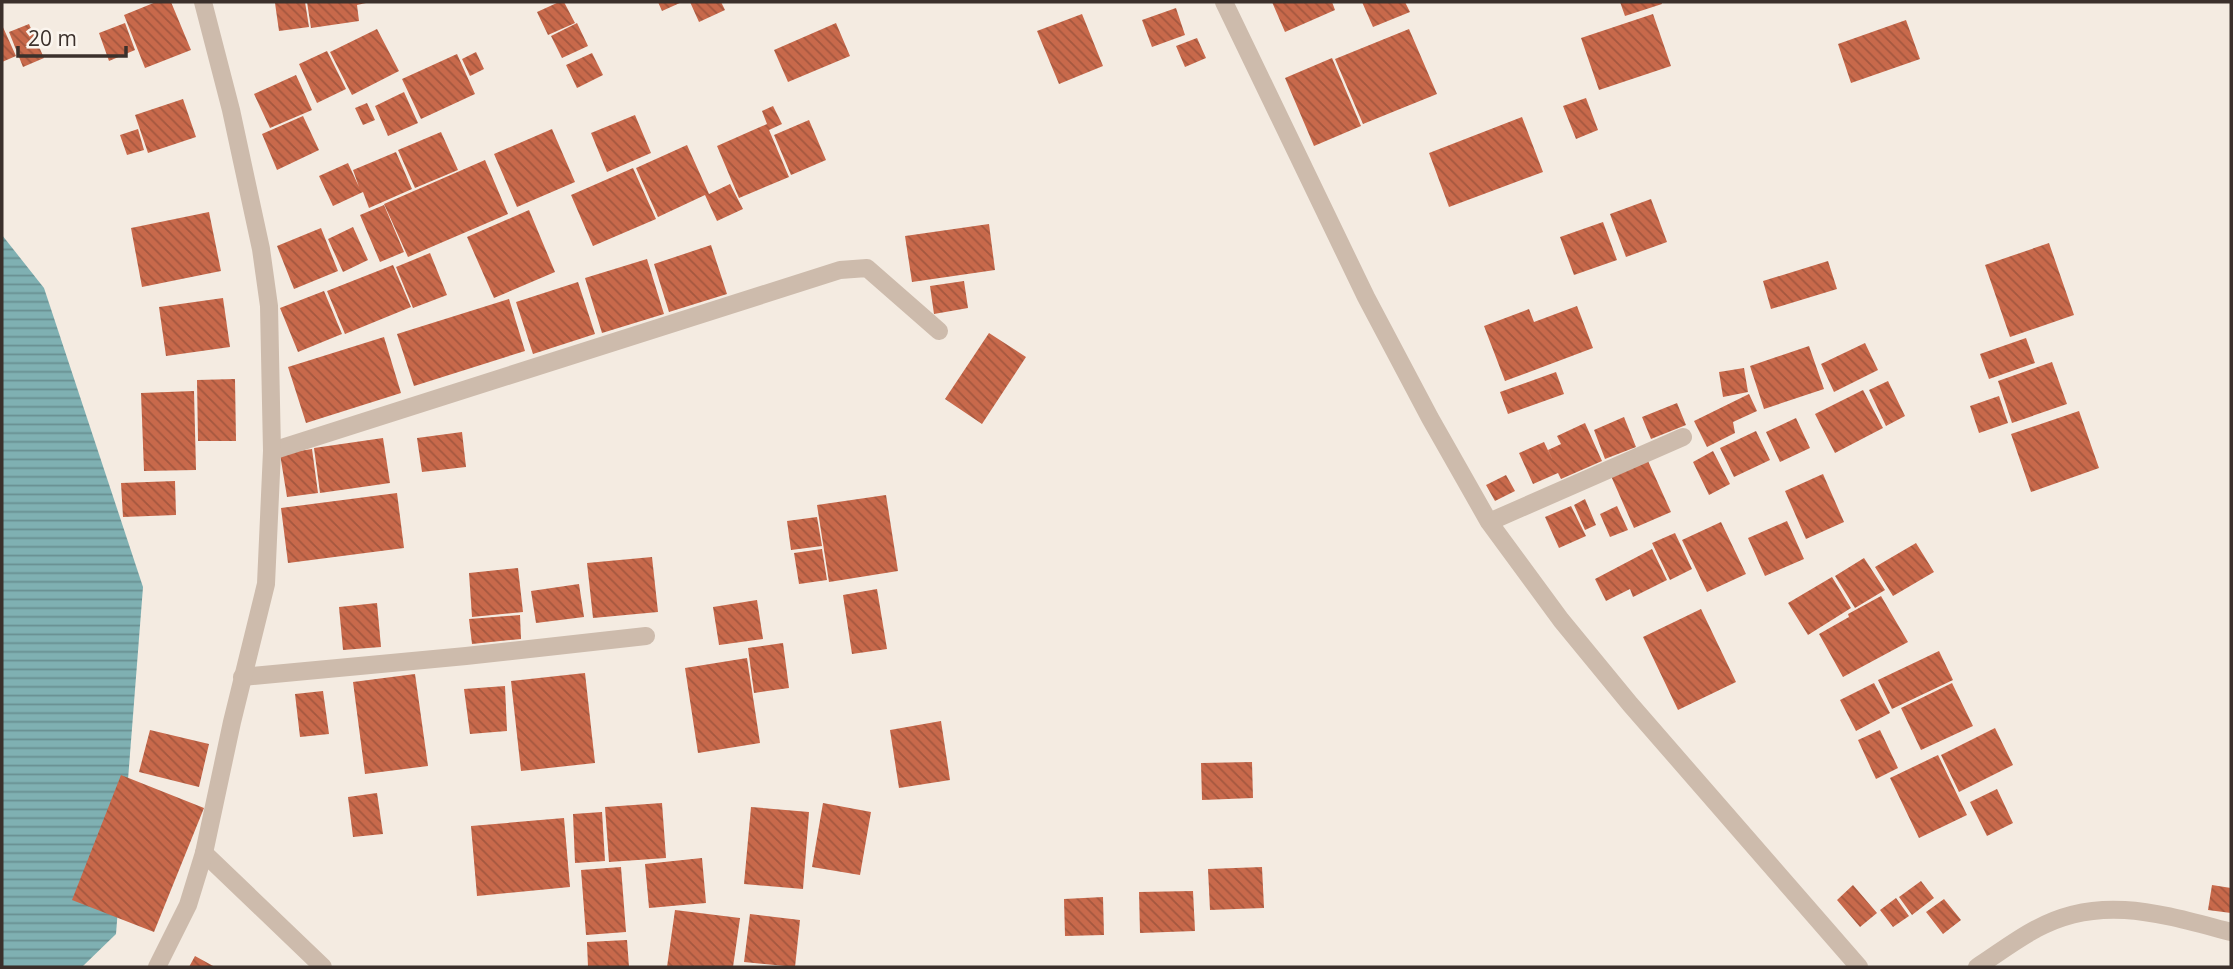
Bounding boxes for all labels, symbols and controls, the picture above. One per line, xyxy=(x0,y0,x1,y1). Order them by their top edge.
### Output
scale bar xyxy=(18,14,126,58)
text: 20 m xyxy=(28,24,77,52)

